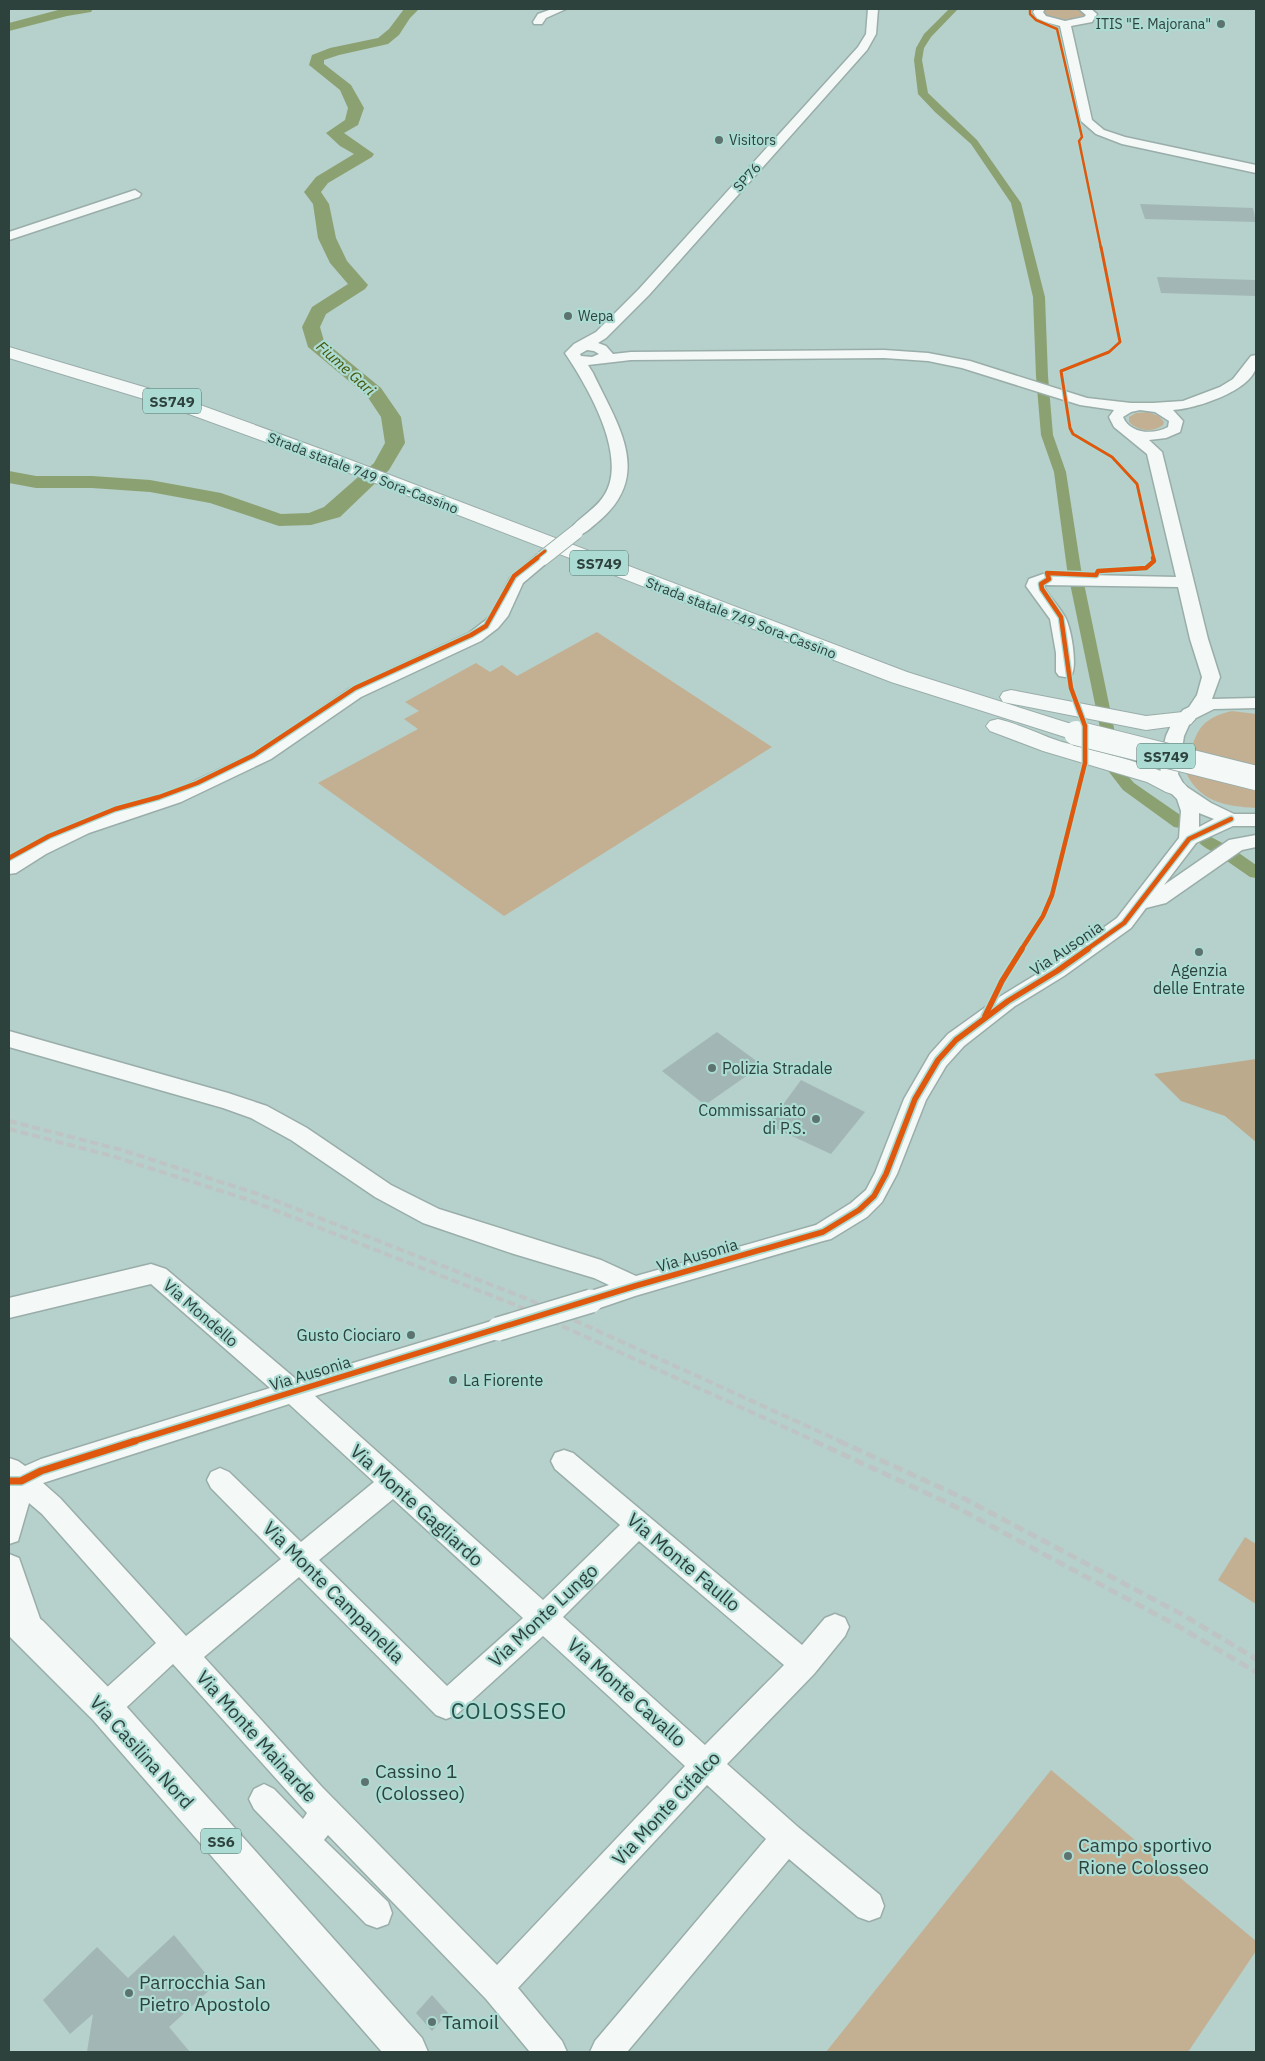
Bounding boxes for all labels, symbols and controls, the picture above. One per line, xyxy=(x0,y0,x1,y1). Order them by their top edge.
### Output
place label: ITIS "E. Majorana" xyxy=(1096,15,1211,33)
marker: ITIS "E. Majorana" xyxy=(1215,18,1227,30)
place label: Visitors xyxy=(729,131,776,149)
marker: Visitors xyxy=(713,134,725,146)
street label: SP76 xyxy=(729,159,765,195)
place label: Wepa xyxy=(578,307,614,325)
marker: Wepa xyxy=(562,310,574,322)
water label: Fiume Gari xyxy=(313,337,379,399)
road number: SS749 xyxy=(143,388,201,414)
street label: Strada statale 749 Sora-Cassino xyxy=(265,428,461,518)
road number: SS749 xyxy=(570,550,628,576)
street label: Strada statale 749 Sora-Cassino xyxy=(643,573,839,663)
road number: SS749 xyxy=(1137,744,1195,768)
street label: Via Ausonia xyxy=(1026,916,1107,980)
marker: Agenzia delle Entrate xyxy=(1193,946,1205,958)
place label: Agenzia delle Entrate xyxy=(1153,960,1245,998)
place label: Polizia Stradale xyxy=(722,1058,833,1078)
marker: Polizia Stradale xyxy=(706,1062,718,1074)
place label: Commissariato di P.S. xyxy=(698,1100,806,1138)
marker: Commissariato di P.S. xyxy=(810,1113,822,1125)
street label: Via Ausonia xyxy=(654,1234,740,1276)
street label: Via Mondello xyxy=(159,1275,243,1351)
place label: Gusto Ciociaro xyxy=(297,1325,401,1345)
marker: Gusto Ciociaro xyxy=(405,1329,417,1341)
street label: Via Ausonia xyxy=(267,1351,353,1395)
place label: La Fiorente xyxy=(463,1370,543,1390)
marker: La Fiorente xyxy=(447,1374,459,1386)
street label: Via Monte Gagliardo xyxy=(345,1439,489,1571)
street label: Via Monte Faullo xyxy=(622,1507,746,1617)
street label: Via Monte Campanella xyxy=(258,1516,410,1668)
street label: Via Monte Lungo xyxy=(483,1558,603,1672)
street label: Via Monte Cavallo xyxy=(563,1632,691,1752)
street label: Via Monte Mainarde xyxy=(192,1665,322,1807)
street label: Via Casilina Nord xyxy=(85,1690,199,1814)
district label: COLOSSEO xyxy=(451,1696,567,1725)
street label: Via Monte Cifalco xyxy=(607,1746,725,1870)
place label: Cassino 1 (Colosseo) xyxy=(375,1759,465,1805)
marker: Cassino 1 (Colosseo) xyxy=(359,1776,371,1788)
road number: SS6 xyxy=(201,1828,241,1854)
place label: Campo sportivo Rione Colosseo xyxy=(1078,1833,1212,1879)
marker: Campo sportivo Rione Colosseo xyxy=(1062,1850,1074,1862)
place label: Parrocchia San Pietro Apostolo xyxy=(139,1970,270,2016)
marker: Parrocchia San Pietro Apostolo xyxy=(123,1987,135,1999)
place label: Tamoil xyxy=(442,2010,499,2034)
marker: Tamoil xyxy=(426,2016,438,2028)

